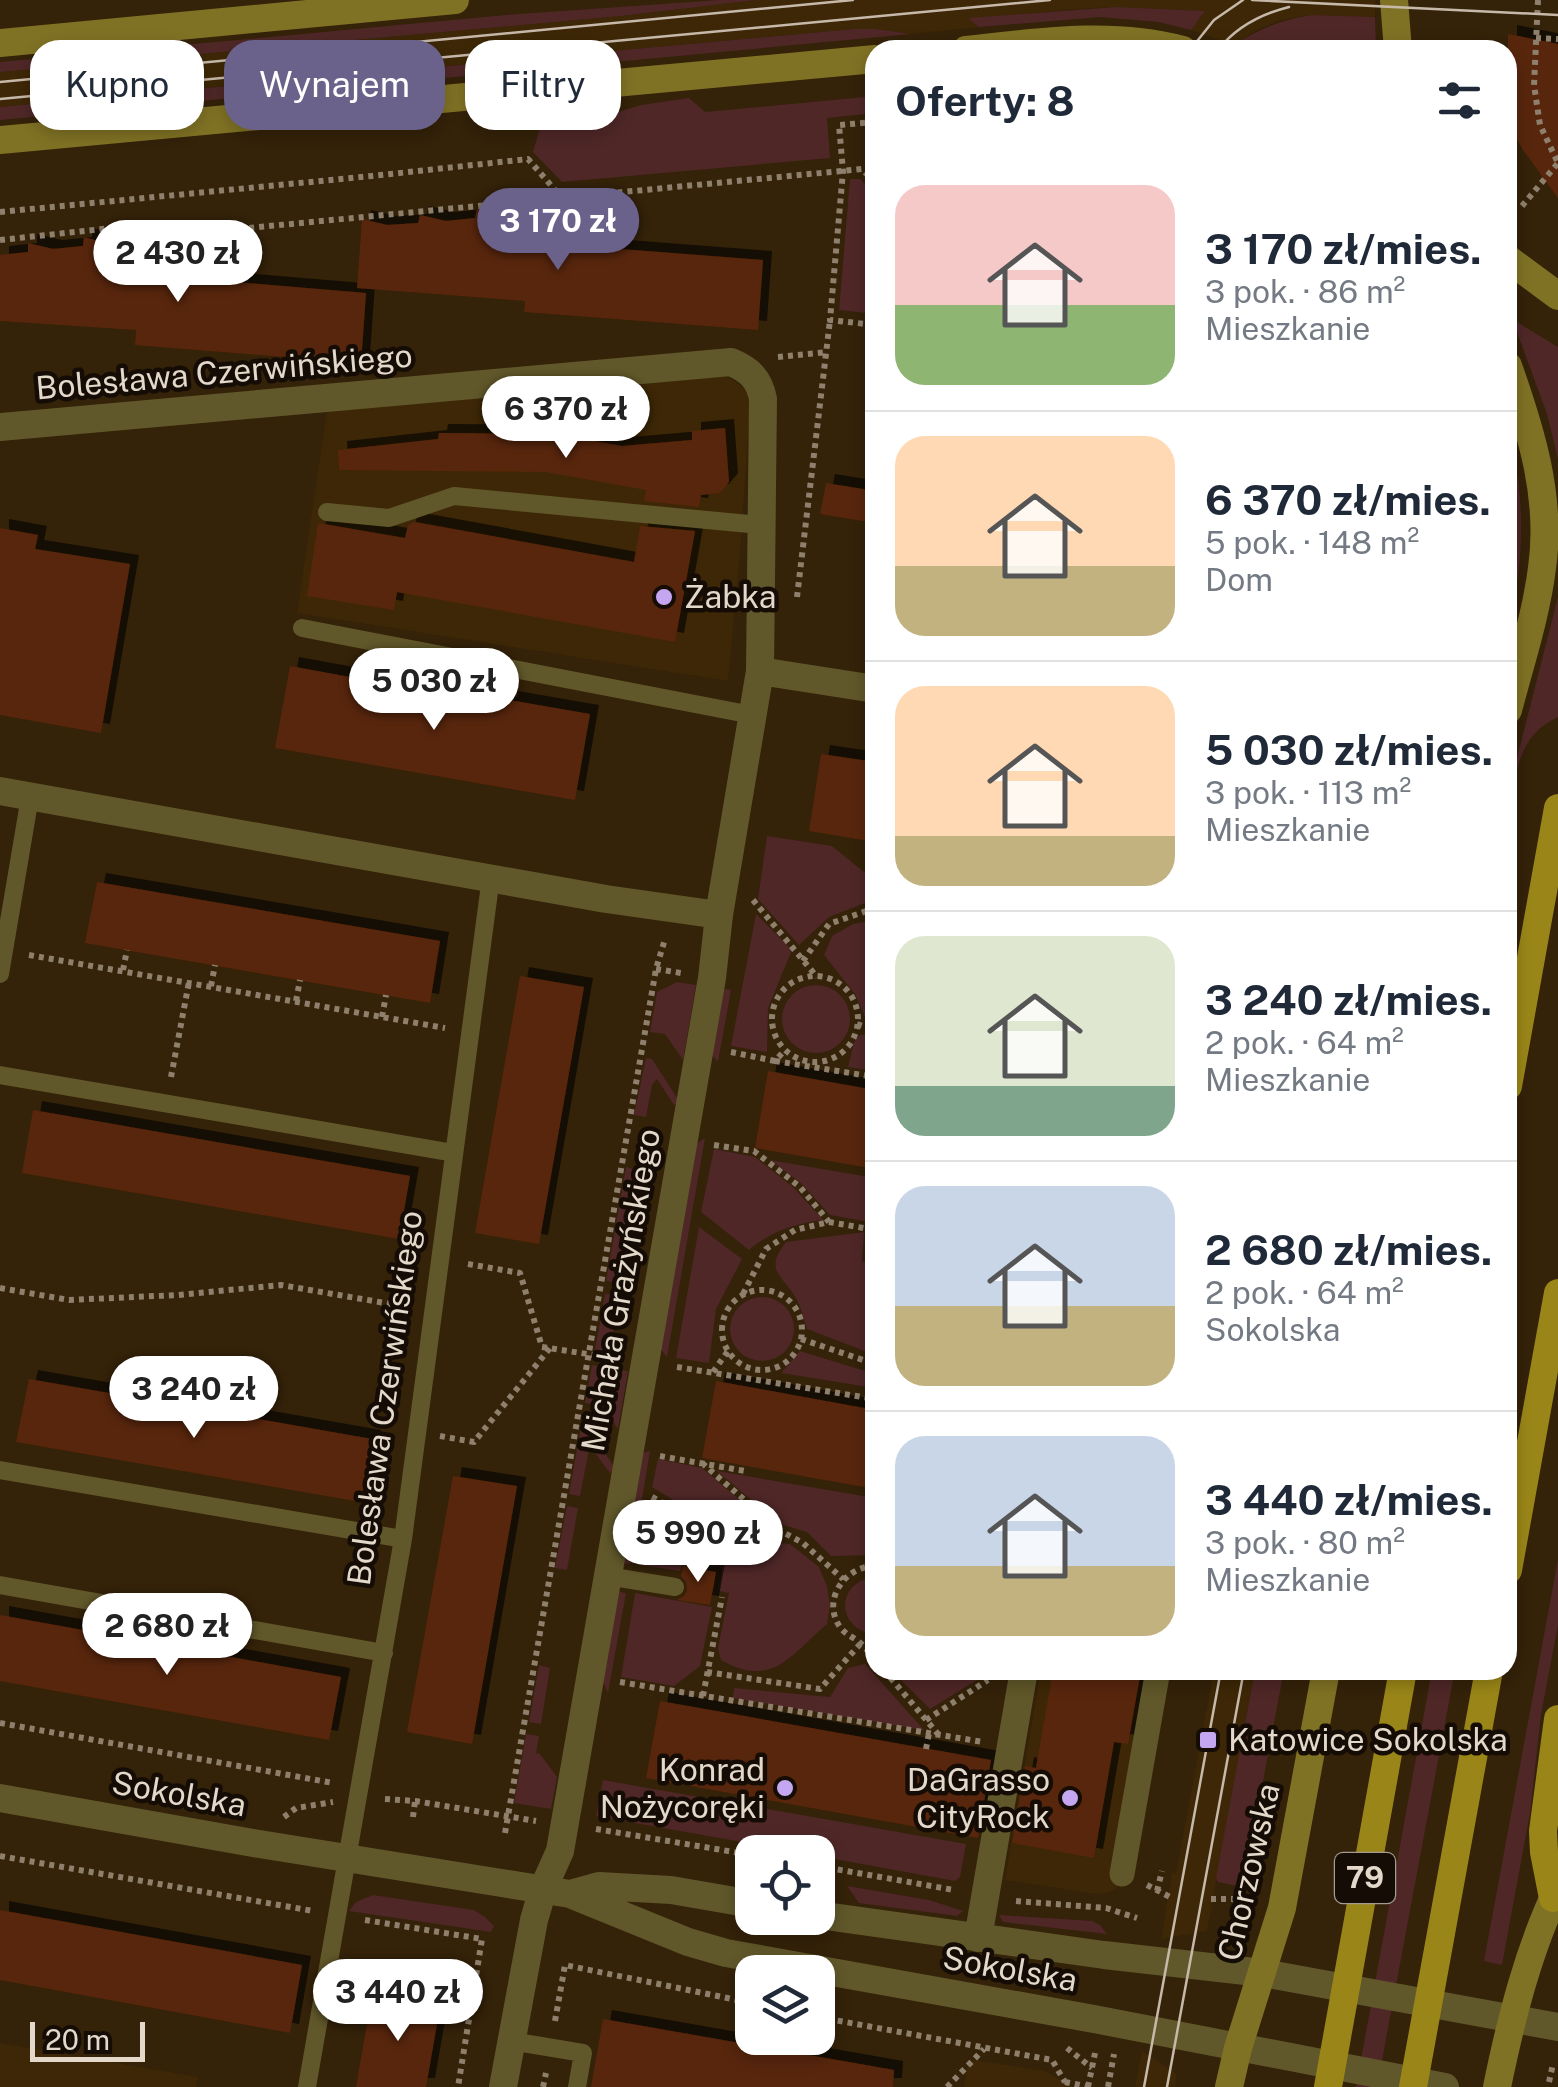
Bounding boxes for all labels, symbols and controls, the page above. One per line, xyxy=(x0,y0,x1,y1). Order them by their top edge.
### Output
chip: Kupno xyxy=(30,40,204,130)
chip: Wynajem xyxy=(224,40,445,130)
chip: Filtry xyxy=(465,40,621,130)
icon: filters xyxy=(1432,73,1487,128)
text: Oferty: 8 xyxy=(895,76,1075,125)
pin: 3 170 zł xyxy=(455,188,661,273)
text: 3 170 zł xyxy=(499,202,617,239)
pin: 2 430 zł xyxy=(75,220,281,305)
text: 3 170 zł/mies. xyxy=(1205,224,1482,273)
icon: home xyxy=(975,225,1095,345)
text: 2 430 zł xyxy=(115,234,241,271)
text: 3 pok. · 86 m² xyxy=(1205,273,1405,310)
text: Mieszkanie xyxy=(1205,310,1370,347)
street label: Bolesława Czerwińskiego xyxy=(34,337,414,406)
pin: 6 370 zł xyxy=(463,376,669,461)
text: 6 370 zł xyxy=(504,390,628,427)
text: 6 370 zł/mies. xyxy=(1205,475,1491,524)
icon: home xyxy=(975,476,1095,596)
text: 5 pok. · 148 m² xyxy=(1205,524,1419,561)
text: Dom xyxy=(1205,561,1273,598)
place label: Żabka xyxy=(684,578,777,615)
marker: Żabka xyxy=(653,586,675,608)
pin: 5 030 zł xyxy=(331,648,537,733)
text: 5 030 zł xyxy=(371,662,497,699)
text: 5 030 zł/mies. xyxy=(1205,725,1493,774)
icon: home xyxy=(975,726,1095,846)
text: 3 pok. · 113 m² xyxy=(1205,774,1411,811)
text: Mieszkanie xyxy=(1205,811,1370,848)
text: 3 240 zł/mies. xyxy=(1205,975,1492,1024)
icon: home xyxy=(975,976,1095,1096)
text: 2 pok. · 64 m² xyxy=(1205,1024,1404,1061)
text: Mieszkanie xyxy=(1205,1061,1370,1098)
street label: Michała Grażyńskiego xyxy=(574,1126,667,1454)
street label: Bolesława Czerwińskiego xyxy=(340,1208,429,1588)
text: 2 680 zł/mies. xyxy=(1205,1225,1492,1274)
icon: home xyxy=(975,1226,1095,1346)
text: 2 pok. · 64 m² xyxy=(1205,1274,1404,1311)
text: Sokolska xyxy=(1205,1311,1341,1348)
pin: 3 240 zł xyxy=(91,1356,297,1441)
text: 3 240 zł xyxy=(131,1370,257,1407)
text: 3 440 zł/mies. xyxy=(1205,1475,1493,1524)
icon: home xyxy=(975,1476,1095,1596)
pin: 5 990 zł xyxy=(595,1500,801,1585)
text: 5 990 zł xyxy=(635,1514,761,1551)
text: 3 pok. · 80 m² xyxy=(1205,1524,1405,1561)
text: Mieszkanie xyxy=(1205,1561,1370,1598)
pin: 2 680 zł xyxy=(64,1593,270,1678)
text: 2 680 zł xyxy=(104,1607,230,1644)
place label: Katowice Sokolska xyxy=(1228,1721,1508,1758)
marker: Katowice Sokolska xyxy=(1197,1729,1219,1751)
place label: Konrad Nożycoręki xyxy=(600,1751,765,1825)
place label: DaGrasso CityRock xyxy=(907,1761,1050,1835)
street label: Sokolska xyxy=(109,1764,249,1823)
marker: Konrad Nożycoręki xyxy=(774,1777,796,1799)
street label: Chorzowska xyxy=(1210,1780,1287,1964)
marker: DaGrasso CityRock xyxy=(1059,1787,1081,1809)
map controls xyxy=(735,1835,835,2055)
button: locate xyxy=(735,1835,835,1935)
road number: 79 xyxy=(1335,1853,1395,1903)
street label: Sokolska xyxy=(940,1939,1080,1998)
button: layers xyxy=(735,1955,835,2055)
pin: 3 440 zł xyxy=(295,1959,501,2044)
text: 3 440 zł xyxy=(335,1973,461,2010)
scale bar xyxy=(30,2017,145,2062)
text: 20 m xyxy=(45,2023,110,2056)

